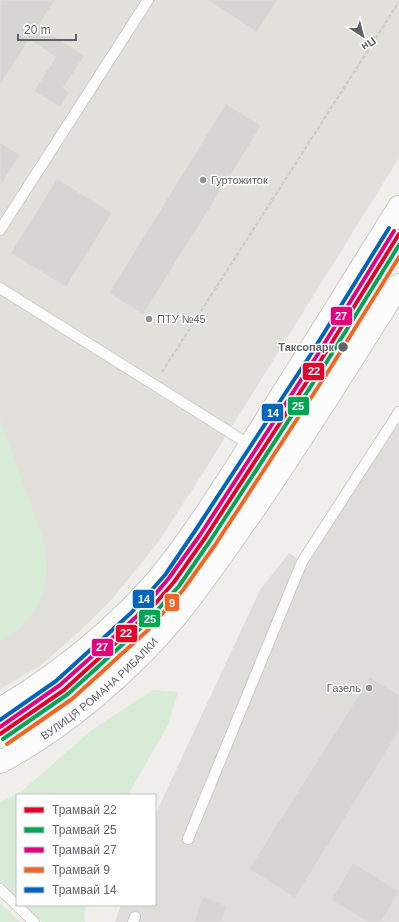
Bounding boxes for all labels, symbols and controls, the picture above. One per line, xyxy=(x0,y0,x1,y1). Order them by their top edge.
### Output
scale bar xyxy=(18,16,76,42)
north arrow xyxy=(343,16,383,56)
text: 20 m xyxy=(24,23,51,37)
text: Пн xyxy=(359,35,378,53)
place label: Гуртожиток xyxy=(211,174,268,186)
marker: Гуртожиток xyxy=(198,175,208,185)
line badge: 27 xyxy=(330,306,353,326)
text: 27 xyxy=(335,310,347,322)
place label: ПТУ №45 xyxy=(157,313,206,325)
marker: ПТУ №45 xyxy=(144,314,154,324)
marker: Таксопарк xyxy=(336,340,350,354)
place label: Таксопарк xyxy=(278,341,334,353)
line badge: 22 xyxy=(302,362,325,381)
text: 22 xyxy=(308,365,320,377)
line badge: 25 xyxy=(287,396,310,416)
text: 25 xyxy=(292,400,304,412)
line badge: 14 xyxy=(261,403,284,422)
text: 14 xyxy=(267,407,280,419)
line badge: 14 xyxy=(132,589,155,609)
text: 14 xyxy=(138,593,151,605)
line badge: 9 xyxy=(164,593,180,612)
text: 9 xyxy=(169,597,175,609)
line badge: 25 xyxy=(138,609,161,628)
text: 25 xyxy=(144,613,156,625)
line badge: 22 xyxy=(115,624,138,643)
text: 22 xyxy=(120,627,132,639)
street label: ВУЛИЦЯ РОМАНА РИБАЛКИ xyxy=(39,635,160,742)
line badge: 27 xyxy=(91,638,114,657)
text: 27 xyxy=(96,641,108,653)
place label: Газель xyxy=(327,682,361,694)
marker: Газель xyxy=(364,683,374,693)
legend xyxy=(16,794,156,906)
text: Трамвай 22 xyxy=(52,803,117,817)
text: Трамвай 25 xyxy=(52,823,117,837)
text: Трамвай 27 xyxy=(52,843,117,857)
text: Трамвай 9 xyxy=(52,863,110,877)
text: Трамвай 14 xyxy=(52,883,117,897)

